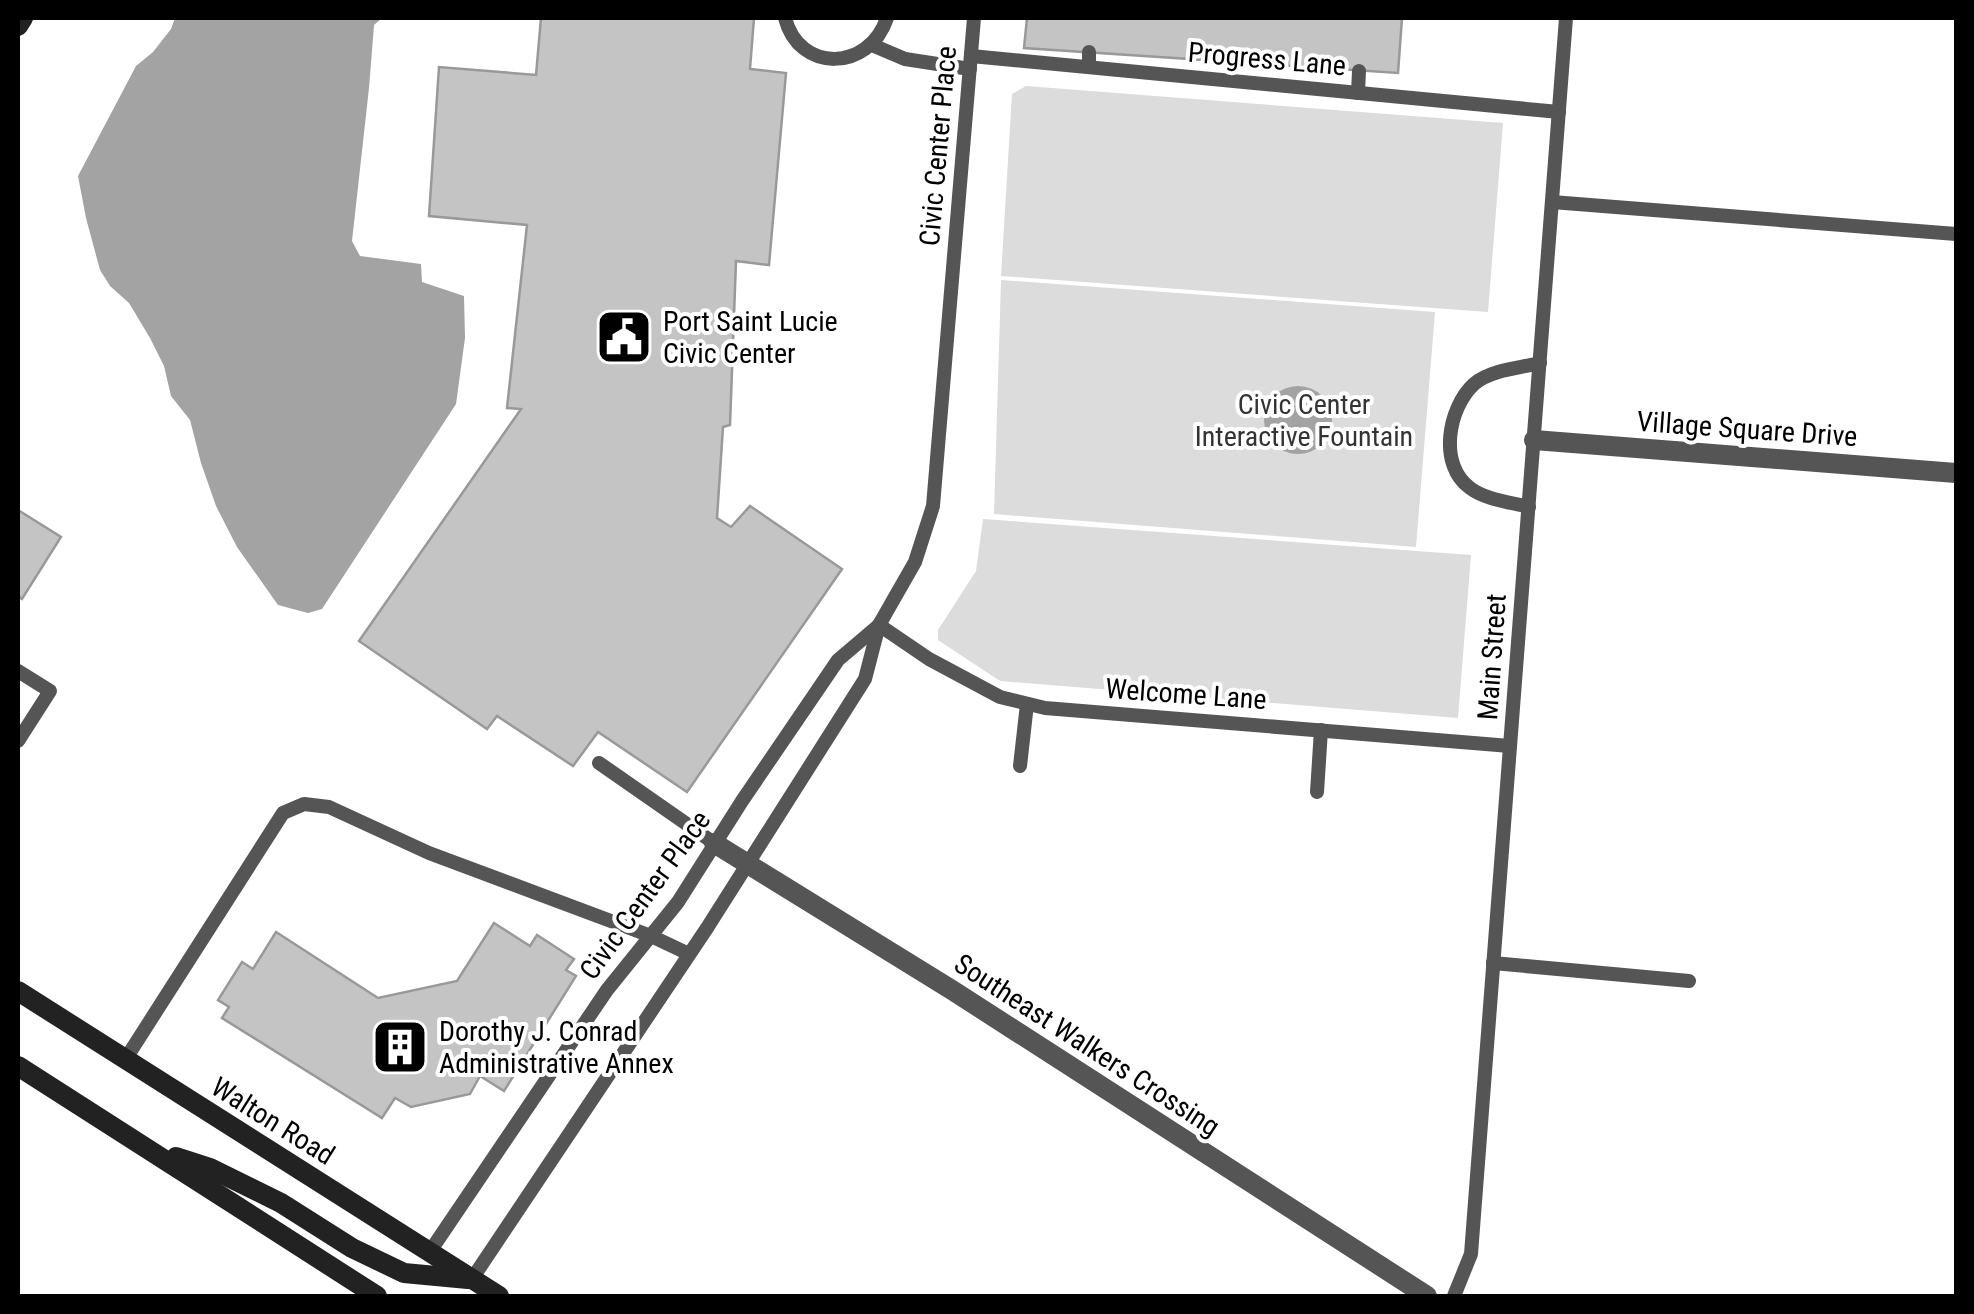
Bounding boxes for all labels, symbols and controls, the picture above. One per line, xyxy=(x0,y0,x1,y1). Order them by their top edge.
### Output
street label: Progress Lane xyxy=(1187,36,1347,82)
street label: Civic Center Place xyxy=(913,45,963,247)
place label: Port Saint Lucie Civic Center xyxy=(663,305,838,370)
public building icon: Port Saint Lucie Civic Center xyxy=(594,307,654,367)
park label: Civic Center Interactive Fountain xyxy=(1195,388,1413,453)
street label: Village Square Drive xyxy=(1636,405,1858,453)
street label: Main Street xyxy=(1471,593,1513,721)
street label: Welcome Lane xyxy=(1104,672,1268,716)
street label: Civic Center Place xyxy=(573,804,717,986)
street label: Southeast Walkers Crossing xyxy=(948,947,1226,1143)
place label: Dorothy J. Conrad Administrative Annex xyxy=(439,1015,674,1080)
building icon: Dorothy J. Conrad Administrative Annex xyxy=(370,1017,430,1077)
street label: Walton Road xyxy=(205,1070,341,1172)

